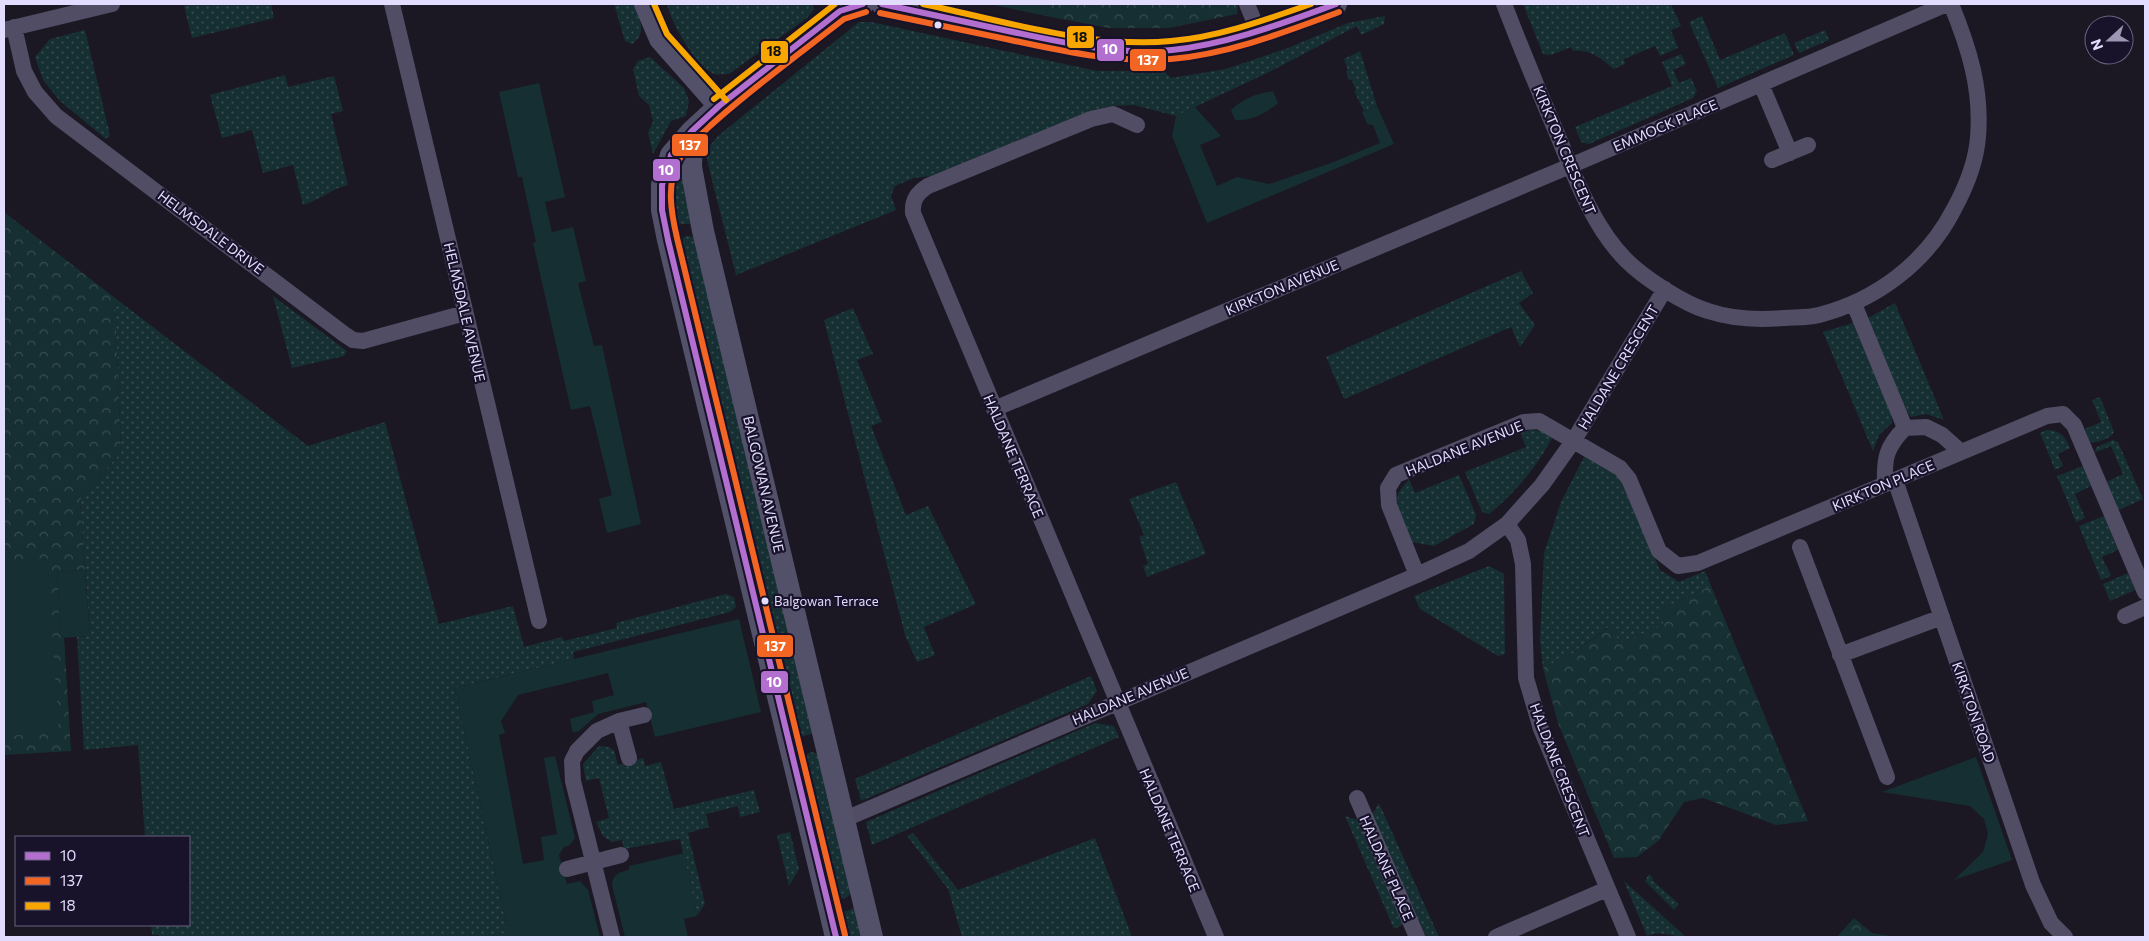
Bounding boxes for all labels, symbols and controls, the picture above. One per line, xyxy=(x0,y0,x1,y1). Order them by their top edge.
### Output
north arrow xyxy=(2084,15,2134,65)
unlabelled marker xyxy=(933,20,943,30)
line badge: 18 xyxy=(1066,25,1095,49)
text: 18 xyxy=(1073,28,1088,45)
text: N xyxy=(2087,37,2106,53)
line badge: 10 xyxy=(1096,38,1125,62)
line badge: 18 xyxy=(760,40,789,64)
text: 10 xyxy=(1102,40,1118,57)
text: 18 xyxy=(767,42,782,59)
line badge: 137 xyxy=(1129,48,1167,72)
text: 137 xyxy=(1137,51,1159,68)
street label: KIRKTON CRESCENT xyxy=(1530,83,1600,217)
street label: EMMOCK PLACE xyxy=(1610,95,1720,155)
line badge: 137 xyxy=(671,133,709,157)
text: 137 xyxy=(679,136,701,153)
line badge: 10 xyxy=(652,158,681,182)
text: 10 xyxy=(658,161,674,178)
street label: HELMSDALE DRIVE xyxy=(155,187,267,277)
street label: HELMSDALE AVENUE xyxy=(441,241,489,383)
street label: KIRKTON AVENUE xyxy=(1223,256,1341,318)
street label: HALDANE CRESCENT xyxy=(1574,302,1662,432)
street label: HALDANE TERRACE xyxy=(980,392,1048,520)
street label: BALGOWAN AVENUE xyxy=(740,414,788,554)
street label: HALDANE AVENUE xyxy=(1403,417,1525,479)
street label: KIRKTON PLACE xyxy=(1829,456,1937,514)
place label: Balgowan Terrace xyxy=(774,593,879,609)
marker: Balgowan Terrace xyxy=(760,596,770,606)
line badge: 137 xyxy=(756,634,794,658)
text: 137 xyxy=(764,637,786,654)
street label: KIRKTON ROAD xyxy=(1949,659,1999,765)
street label: HALDANE AVENUE xyxy=(1069,664,1191,728)
line badge: 10 xyxy=(760,670,789,694)
text: 10 xyxy=(766,673,782,690)
street label: HALDANE CRESCENT xyxy=(1527,701,1593,839)
street label: HALDANE TERRACE xyxy=(1136,766,1204,894)
street label: HALDANE PLACE xyxy=(1356,813,1418,923)
legend xyxy=(15,836,190,926)
text: 10 xyxy=(60,846,76,864)
text: 137 xyxy=(60,871,83,889)
text: 18 xyxy=(60,896,76,914)

